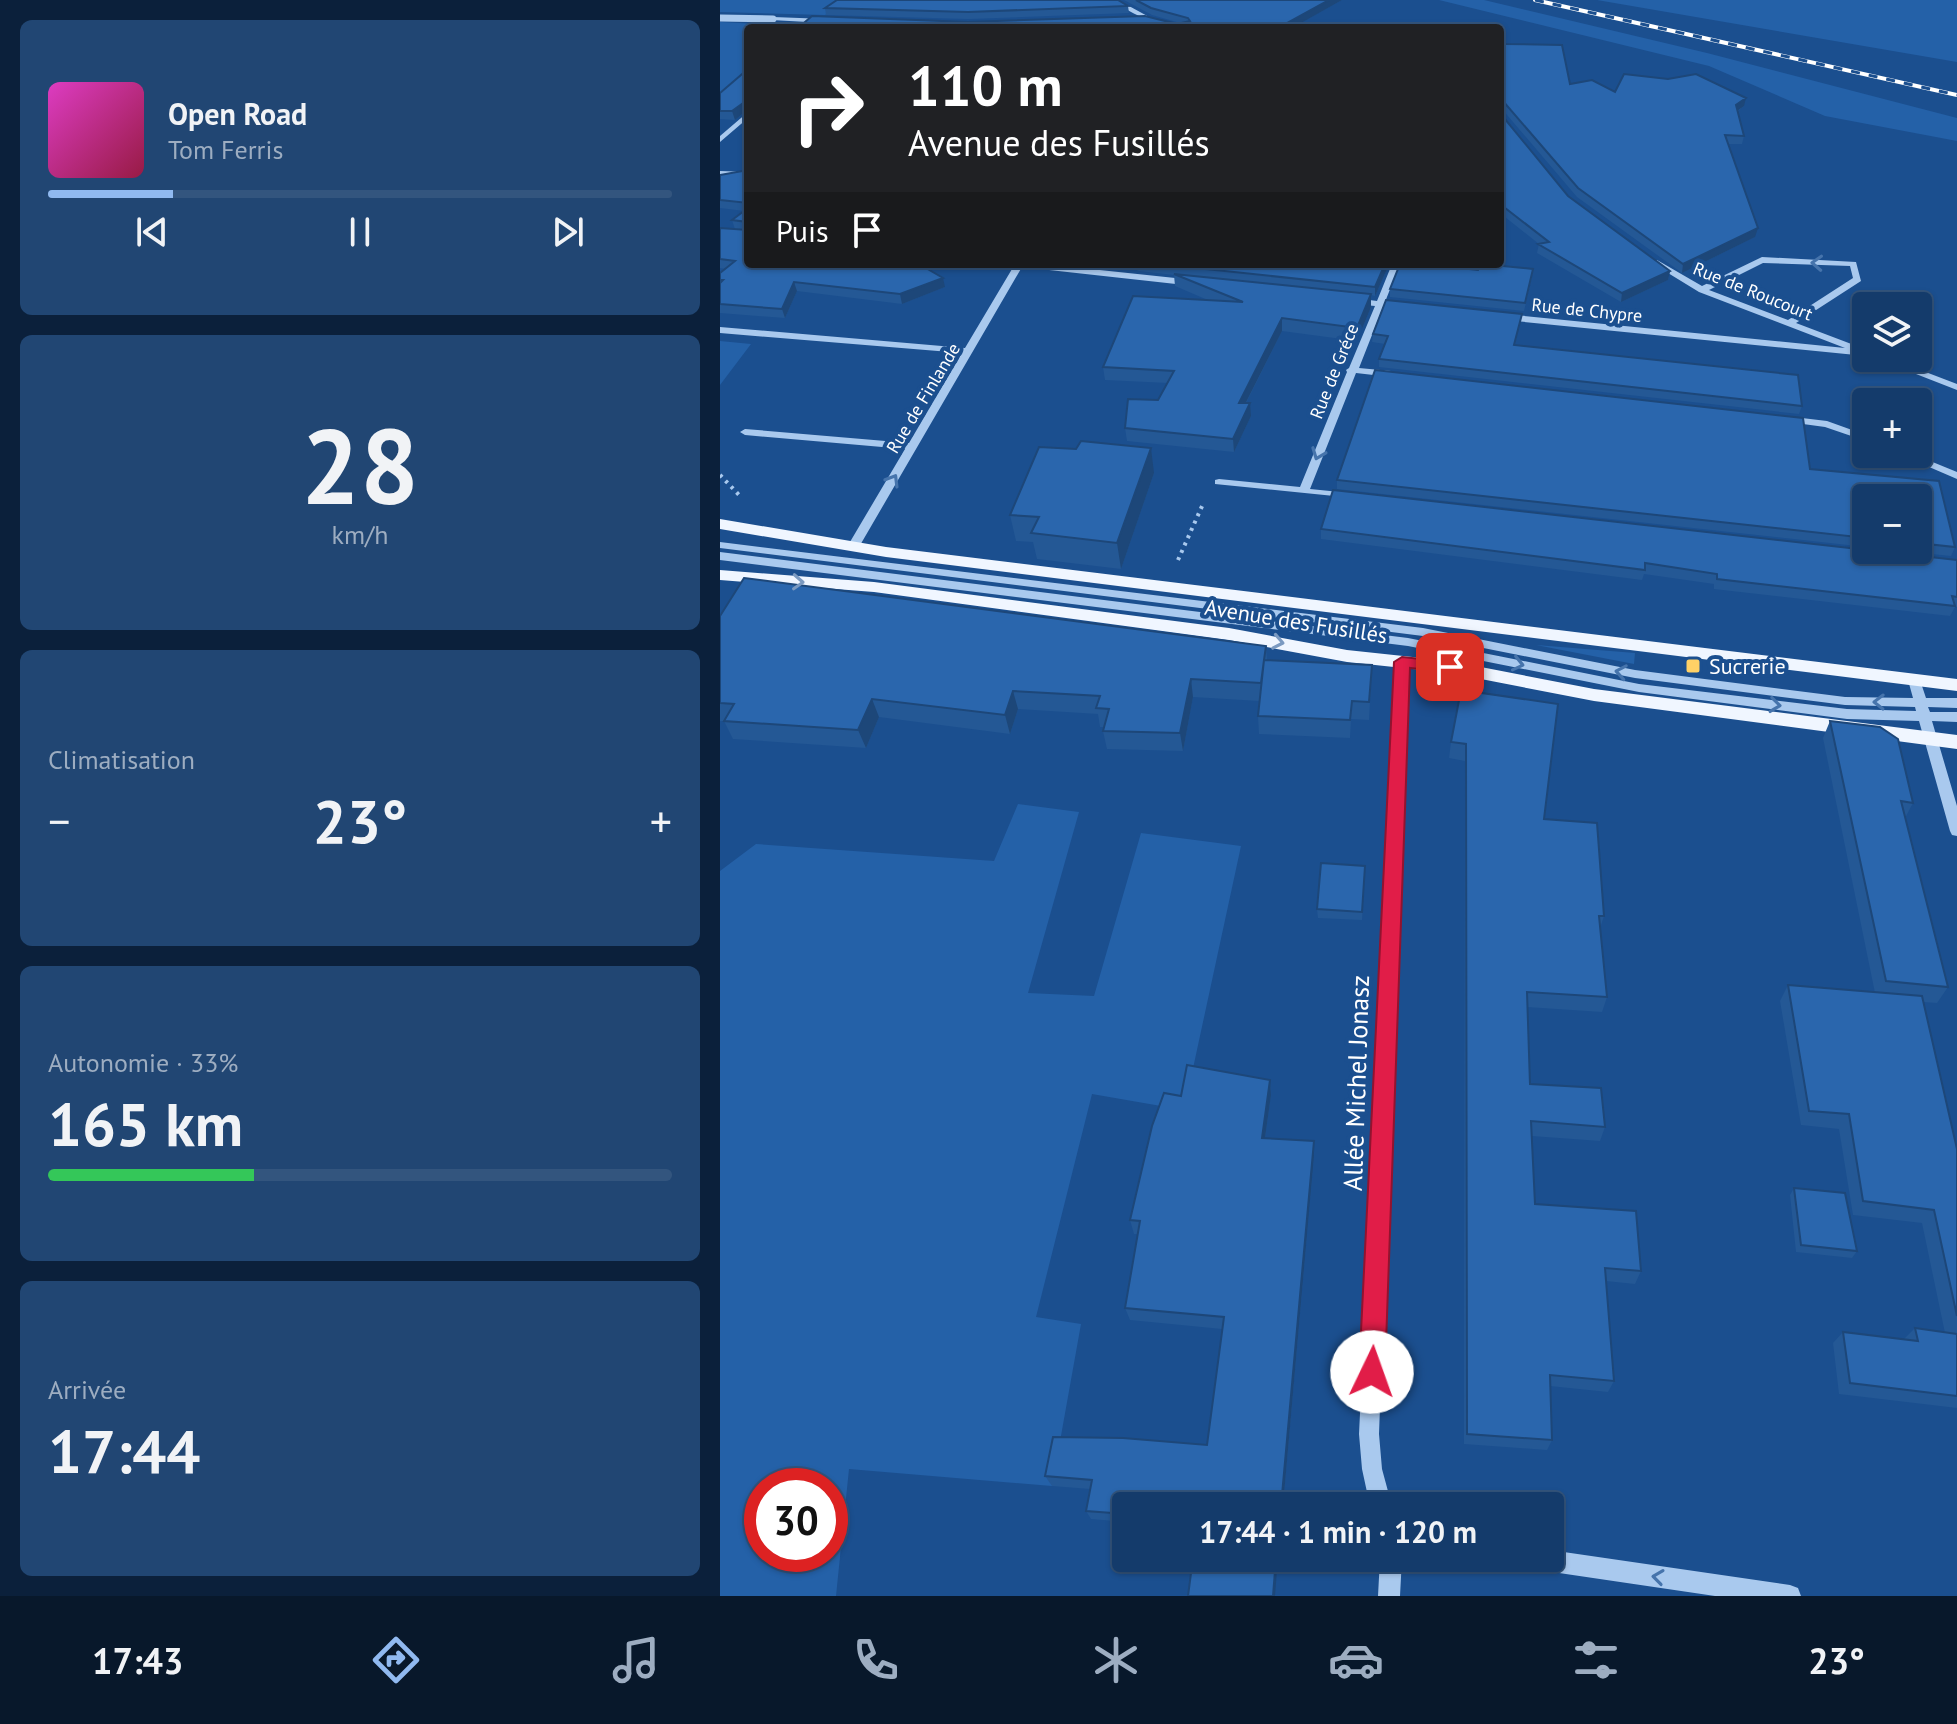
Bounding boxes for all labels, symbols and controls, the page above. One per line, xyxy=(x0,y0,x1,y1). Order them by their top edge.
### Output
text: 110 m xyxy=(908,49,1063,121)
icon: right xyxy=(776,56,880,160)
text: Open Road xyxy=(168,94,307,133)
text: Avenue des Fusillés xyxy=(908,119,1210,166)
text: Tom Ferris xyxy=(168,133,283,166)
icon: arrive xyxy=(845,208,889,252)
icon: previous xyxy=(130,210,174,254)
icon: pause xyxy=(338,210,382,254)
icon: next xyxy=(546,210,590,254)
text: Puis xyxy=(776,211,829,250)
one-way arrow xyxy=(1810,254,1823,271)
street label: Rue de Roucourt xyxy=(1690,257,1816,325)
map controls xyxy=(1852,292,1932,564)
button: layers xyxy=(1852,292,1932,372)
street label: Rue de Chypre xyxy=(1530,293,1644,327)
street label: Rue de Gréce xyxy=(1304,320,1364,422)
street label: Rue de Finlande xyxy=(881,339,965,457)
button: + xyxy=(1852,388,1932,468)
text: 28 xyxy=(301,398,419,533)
one-way arrow xyxy=(1311,446,1328,460)
one-way arrow xyxy=(883,474,899,489)
button: − xyxy=(1852,484,1932,564)
text: km/h xyxy=(332,518,389,551)
one-way arrow xyxy=(792,573,805,590)
street label: Avenue des Fusillés xyxy=(1203,593,1389,649)
one-way arrow xyxy=(1271,633,1284,650)
pin xyxy=(1416,633,1484,701)
icon: arrive xyxy=(1428,645,1472,689)
place label: Sucrerie xyxy=(1709,652,1786,680)
one-way arrow xyxy=(1511,655,1525,672)
marker: Sucrerie xyxy=(1684,657,1702,675)
one-way arrow xyxy=(1614,664,1628,681)
one-way arrow xyxy=(1872,694,1885,711)
one-way arrow xyxy=(1769,697,1782,714)
text: Climatisation xyxy=(48,743,195,776)
text: 23° xyxy=(313,782,407,860)
text: − xyxy=(48,792,70,849)
text: + xyxy=(650,792,672,849)
street label: Allée Michel Jonasz xyxy=(1336,975,1376,1191)
text: Autonomie · 33% xyxy=(48,1046,238,1079)
text: 165 km xyxy=(48,1085,243,1163)
position arrow xyxy=(1330,1330,1414,1414)
text: Arrivée xyxy=(48,1373,126,1406)
text: 17:44 xyxy=(48,1412,200,1490)
speed limit sign: 30 xyxy=(744,1468,848,1572)
text: 17:44 · 1 min · 120 m xyxy=(1199,1512,1477,1551)
one-way arrow xyxy=(1651,1569,1665,1586)
icon: directions xyxy=(368,1632,424,1688)
icon: music xyxy=(608,1632,664,1688)
icon: phone xyxy=(848,1632,904,1688)
icon: climate xyxy=(1088,1632,1144,1688)
icon: car xyxy=(1328,1632,1384,1688)
icon: filters xyxy=(1568,1632,1624,1688)
text: 17:43 xyxy=(92,1637,183,1684)
text: 23° xyxy=(1808,1637,1865,1684)

